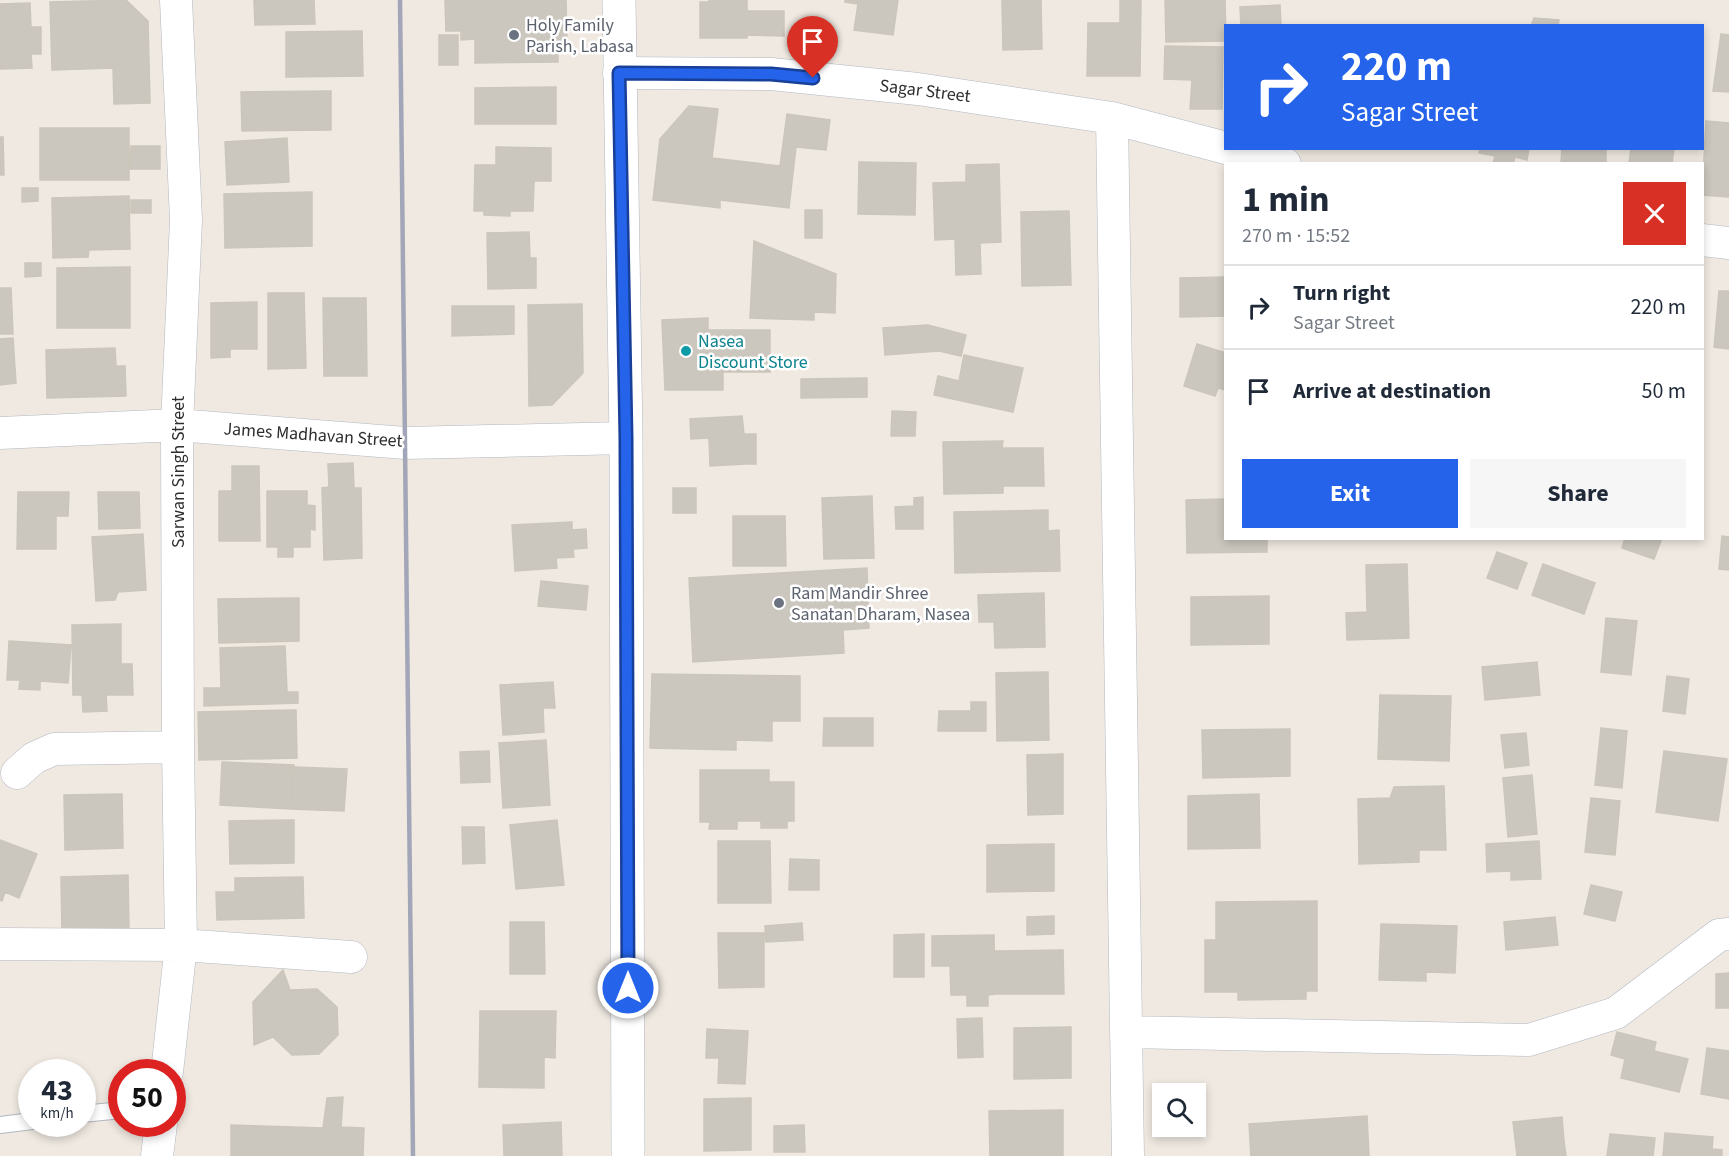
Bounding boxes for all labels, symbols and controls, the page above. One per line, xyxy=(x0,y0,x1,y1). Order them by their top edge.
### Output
place label: Holy Family Parish, Labasa xyxy=(526,13,634,59)
pin xyxy=(787,16,838,78)
icon: arrive xyxy=(796,25,829,58)
marker: Holy Family Parish, Labasa xyxy=(507,28,521,42)
text: 220 m xyxy=(1341,37,1452,97)
icon: right xyxy=(1242,48,1320,126)
street label: Sagar Street xyxy=(878,73,972,109)
text: Sagar Street xyxy=(1341,93,1478,132)
text: 1 min xyxy=(1242,174,1330,225)
button: close xyxy=(1623,182,1686,245)
text: 270 m · 15:52 xyxy=(1242,222,1350,250)
text: Turn right xyxy=(1293,277,1390,309)
icon: right xyxy=(1242,291,1275,324)
text: 220 m xyxy=(1631,291,1686,323)
text: Sagar Street xyxy=(1293,309,1395,337)
place label: Nasea Discount Store xyxy=(698,329,808,375)
marker: Nasea Discount Store xyxy=(679,344,693,358)
icon: arrive xyxy=(1242,375,1275,408)
text: Arrive at destination xyxy=(1293,375,1491,407)
text: 50 m xyxy=(1641,375,1686,407)
street label: Sarwan Singh Street xyxy=(166,396,191,548)
street label: James Madhavan Street xyxy=(223,416,403,454)
button: Exit xyxy=(1242,459,1458,528)
button: Share xyxy=(1470,459,1686,528)
place label: Ram Mandir Shree Sanatan Dharam, Nasea xyxy=(791,581,970,627)
marker: Ram Mandir Shree Sanatan Dharam, Nasea xyxy=(772,596,786,610)
position arrow xyxy=(596,956,660,1020)
speed limit sign: 50 xyxy=(108,1059,186,1137)
text: 43 xyxy=(41,1069,73,1112)
map controls xyxy=(1152,1083,1206,1137)
button: search xyxy=(1152,1083,1206,1137)
text: km/h xyxy=(40,1103,74,1124)

